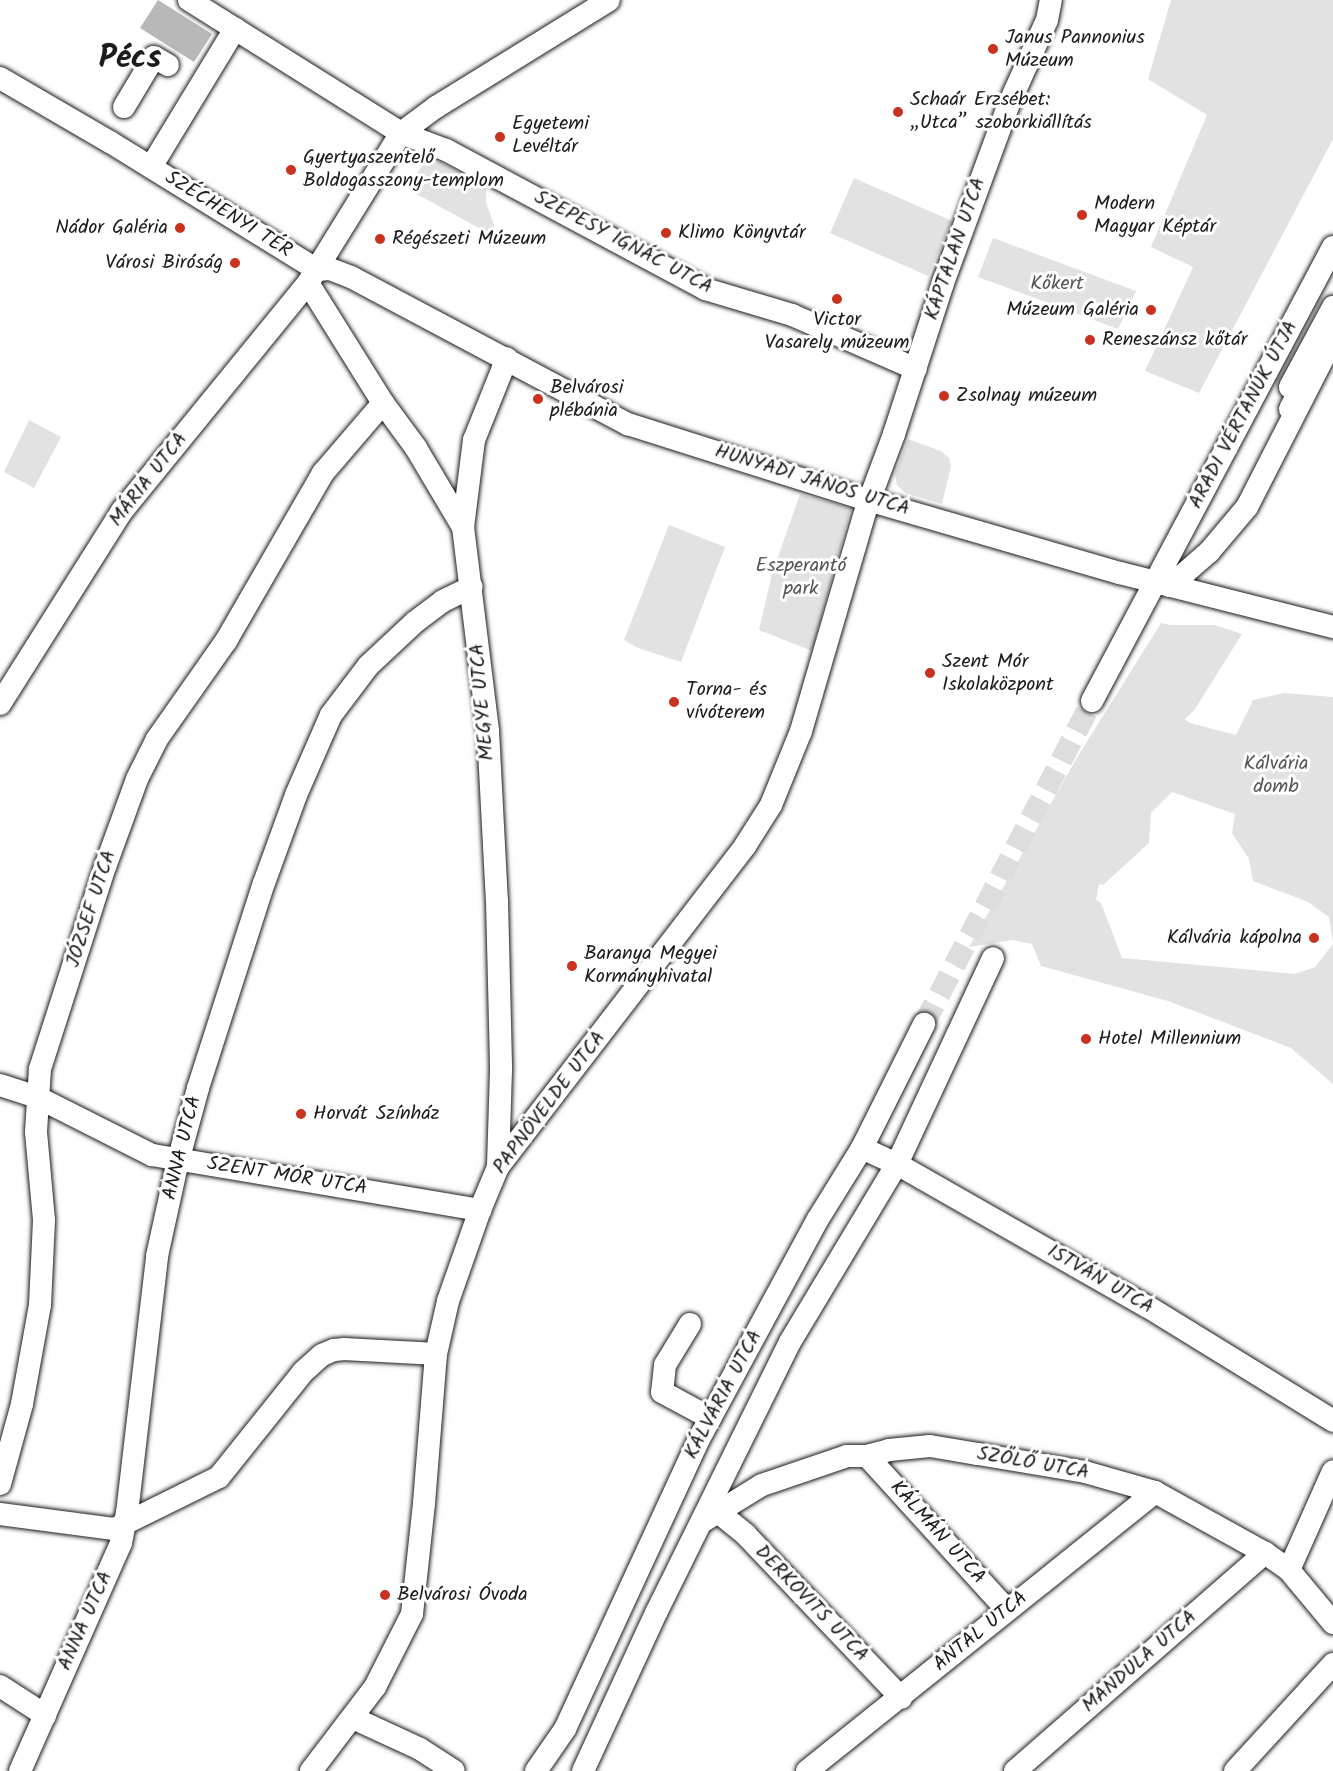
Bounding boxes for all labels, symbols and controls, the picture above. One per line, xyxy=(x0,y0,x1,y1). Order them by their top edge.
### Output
place label: Janus Pannonius Múzeum xyxy=(1005,26,1145,73)
district label: Pécs xyxy=(99,40,161,78)
marker: Janus Pannonius Múzeum xyxy=(986,42,1000,56)
place label: Schaár Erzsébet: „Utca” szoborkiállítás xyxy=(910,88,1092,135)
marker: Schaár Erzsébet: „Utca” szoborkiállítás xyxy=(891,105,905,119)
place label: Egyetemi Levéltár xyxy=(512,113,589,160)
marker: Egyetemi Levéltár xyxy=(493,130,507,144)
place label: Gyertyaszentelő Boldogasszony-templom xyxy=(303,146,504,193)
marker: Gyertyaszentelő Boldogasszony-templom xyxy=(284,163,298,177)
street label: SZÉCHENYI TÉR xyxy=(160,166,296,264)
street label: KÁPTALAN UTCA xyxy=(920,175,992,323)
street label: SZEPESY IGNÁC UTCA xyxy=(530,186,716,300)
place label: Modern Magyar Képtár xyxy=(1094,192,1216,239)
marker: Modern Magyar Képtár xyxy=(1075,208,1089,222)
place label: Nádor Galéria xyxy=(55,216,168,240)
marker: Nádor Galéria xyxy=(173,221,187,235)
place label: Klimo Könyvtár xyxy=(678,221,806,245)
marker: Klimo Könyvtár xyxy=(659,226,673,240)
place label: Régészeti Múzeum xyxy=(392,227,546,251)
marker: Régészeti Múzeum xyxy=(373,232,387,246)
place label: Városi Biróság xyxy=(105,251,223,275)
marker: Városi Biróság xyxy=(228,256,242,270)
park label: Kőkert xyxy=(1030,272,1084,296)
marker: Victor Vasarely múzeum xyxy=(830,292,844,306)
place label: Múzeum Galéria xyxy=(1006,298,1139,322)
marker: Múzeum Galéria xyxy=(1144,303,1158,317)
place label: Victor Vasarely múzeum xyxy=(765,308,909,355)
street label: ARADI VÉRTANÚK ÚTJA xyxy=(1184,317,1304,513)
place label: Reneszánsz kőtár xyxy=(1102,328,1247,352)
marker: Reneszánsz kőtár xyxy=(1083,333,1097,347)
place label: Belvárosi plébánia xyxy=(550,376,623,423)
place label: Zsolnay múzeum xyxy=(956,384,1097,408)
marker: Zsolnay múzeum xyxy=(937,389,951,403)
marker: Belvárosi plébánia xyxy=(531,392,545,406)
street label: MÁRIA UTCA xyxy=(105,428,193,532)
street label: HUNYADI JÁNOS UTCA xyxy=(712,440,912,522)
park label: Eszperantó park xyxy=(755,555,847,602)
street label: MEGYE UTCA xyxy=(466,642,500,762)
place label: Szent Mór Iskolaközpont xyxy=(942,650,1054,697)
marker: Szent Mór Iskolaközpont xyxy=(923,666,937,680)
place label: Torna- és vívóterem xyxy=(686,678,767,725)
marker: Torna- és vívóterem xyxy=(667,695,681,709)
park label: Kálvária domb xyxy=(1244,752,1308,799)
street label: JÓZSEF UTCA xyxy=(62,847,122,971)
place label: Kálvária kápolna xyxy=(1167,926,1302,950)
marker: Kálvária kápolna xyxy=(1307,931,1321,945)
place label: Baranya Megyei Kormányhivatal xyxy=(584,942,717,989)
marker: Baranya Megyei Kormányhivatal xyxy=(565,959,579,973)
street label: PAPNÖVELDE UTCA xyxy=(489,1027,611,1179)
place label: Hotel Millennium xyxy=(1098,1027,1241,1051)
marker: Hotel Millennium xyxy=(1079,1032,1093,1046)
street label: ANNA UTCA xyxy=(159,1094,207,1202)
place label: Horvát Színház xyxy=(313,1102,440,1126)
marker: Horvát Színház xyxy=(294,1107,308,1121)
street label: SZENT MÓR UTCA xyxy=(205,1153,369,1201)
street label: ISTVÁN UTCA xyxy=(1043,1240,1157,1320)
street label: KÁLVÁRIA UTCA xyxy=(680,1326,768,1464)
street label: SZŐLŐ UTCA xyxy=(975,1442,1091,1486)
street label: KÁLMÁN UTCA xyxy=(884,1476,990,1590)
street label: DERKOVITS UTCA xyxy=(749,1541,873,1667)
street label: ANNA UTCA xyxy=(53,1568,119,1674)
place label: Belvárosi Óvoda xyxy=(397,1583,528,1607)
street label: ANTAL UTCA xyxy=(929,1587,1033,1677)
marker: Belvárosi Óvoda xyxy=(378,1588,392,1602)
street label: MANDULA UTCA xyxy=(1078,1606,1202,1718)

